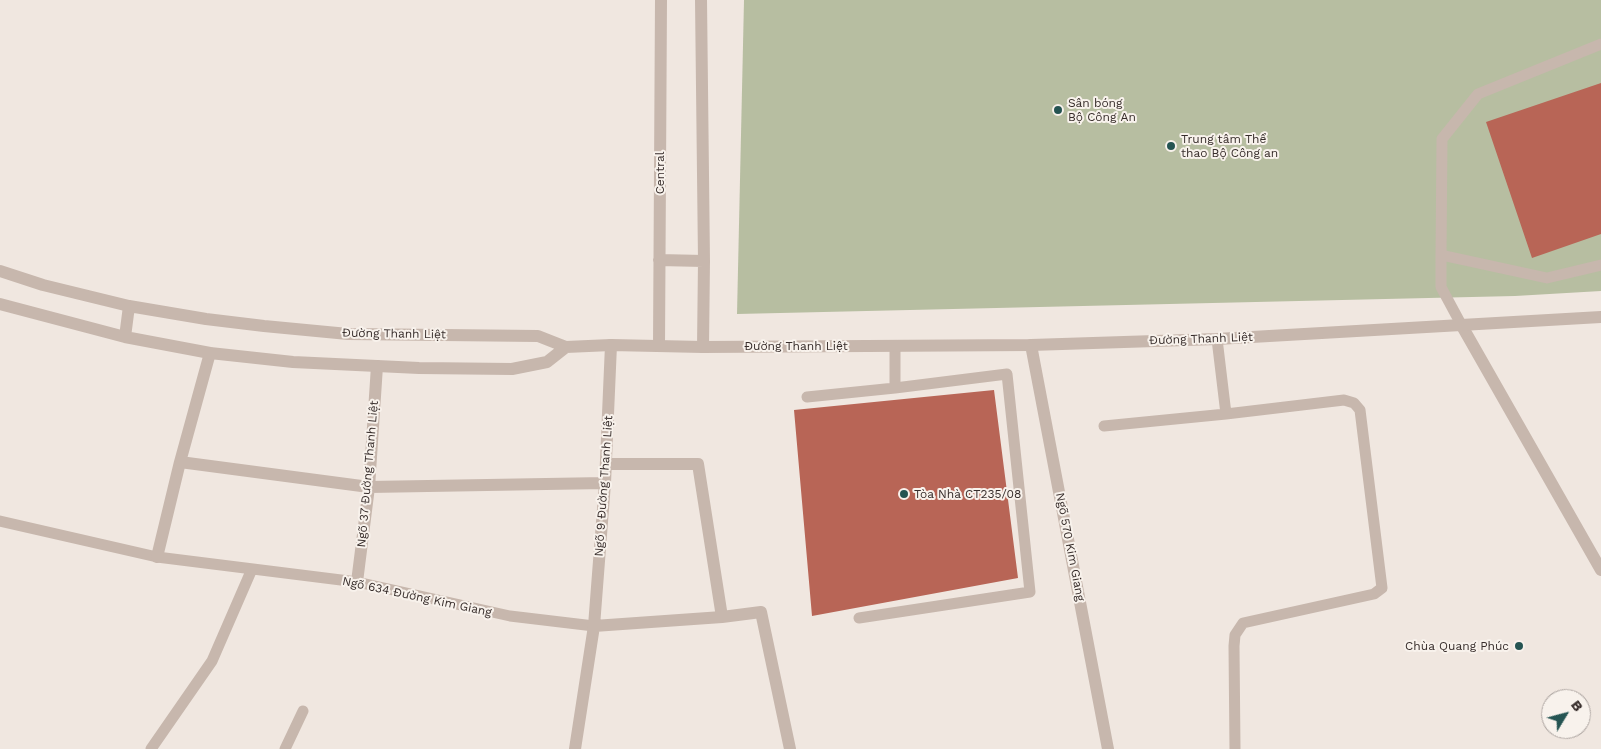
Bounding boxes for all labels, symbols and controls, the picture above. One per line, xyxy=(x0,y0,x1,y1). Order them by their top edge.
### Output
place label: Sân bóng Bộ Công An xyxy=(1068,96,1136,124)
marker: Sân bóng Bộ Công An xyxy=(1052,104,1064,116)
place label: Trung tâm Thể thao Bộ Công an xyxy=(1181,132,1278,160)
marker: Trung tâm Thể thao Bộ Công an xyxy=(1165,140,1177,152)
street label: Central xyxy=(653,152,667,194)
street label: Đường Thanh Liệt xyxy=(342,326,446,342)
street label: Đường Thanh Liệt xyxy=(1149,330,1253,348)
street label: Đường Thanh Liệt xyxy=(744,339,848,353)
street label: Ngõ 37 Đường Thanh Liệt xyxy=(354,400,382,548)
street label: Ngõ 9 Đường Thanh Liệt xyxy=(592,415,616,557)
place label: Tòa Nhà CT235/08 xyxy=(914,487,1021,501)
marker: Tòa Nhà CT235/08 xyxy=(898,488,910,500)
street label: Ngõ 570 Kim Giang xyxy=(1052,491,1088,603)
street label: Ngõ 634 Đường Kim Giang xyxy=(341,574,493,620)
place label: Chùa Quang Phúc xyxy=(1405,639,1509,653)
marker: Chùa Quang Phúc xyxy=(1513,640,1525,652)
north arrow xyxy=(1541,689,1591,739)
text: B xyxy=(1568,697,1586,714)

